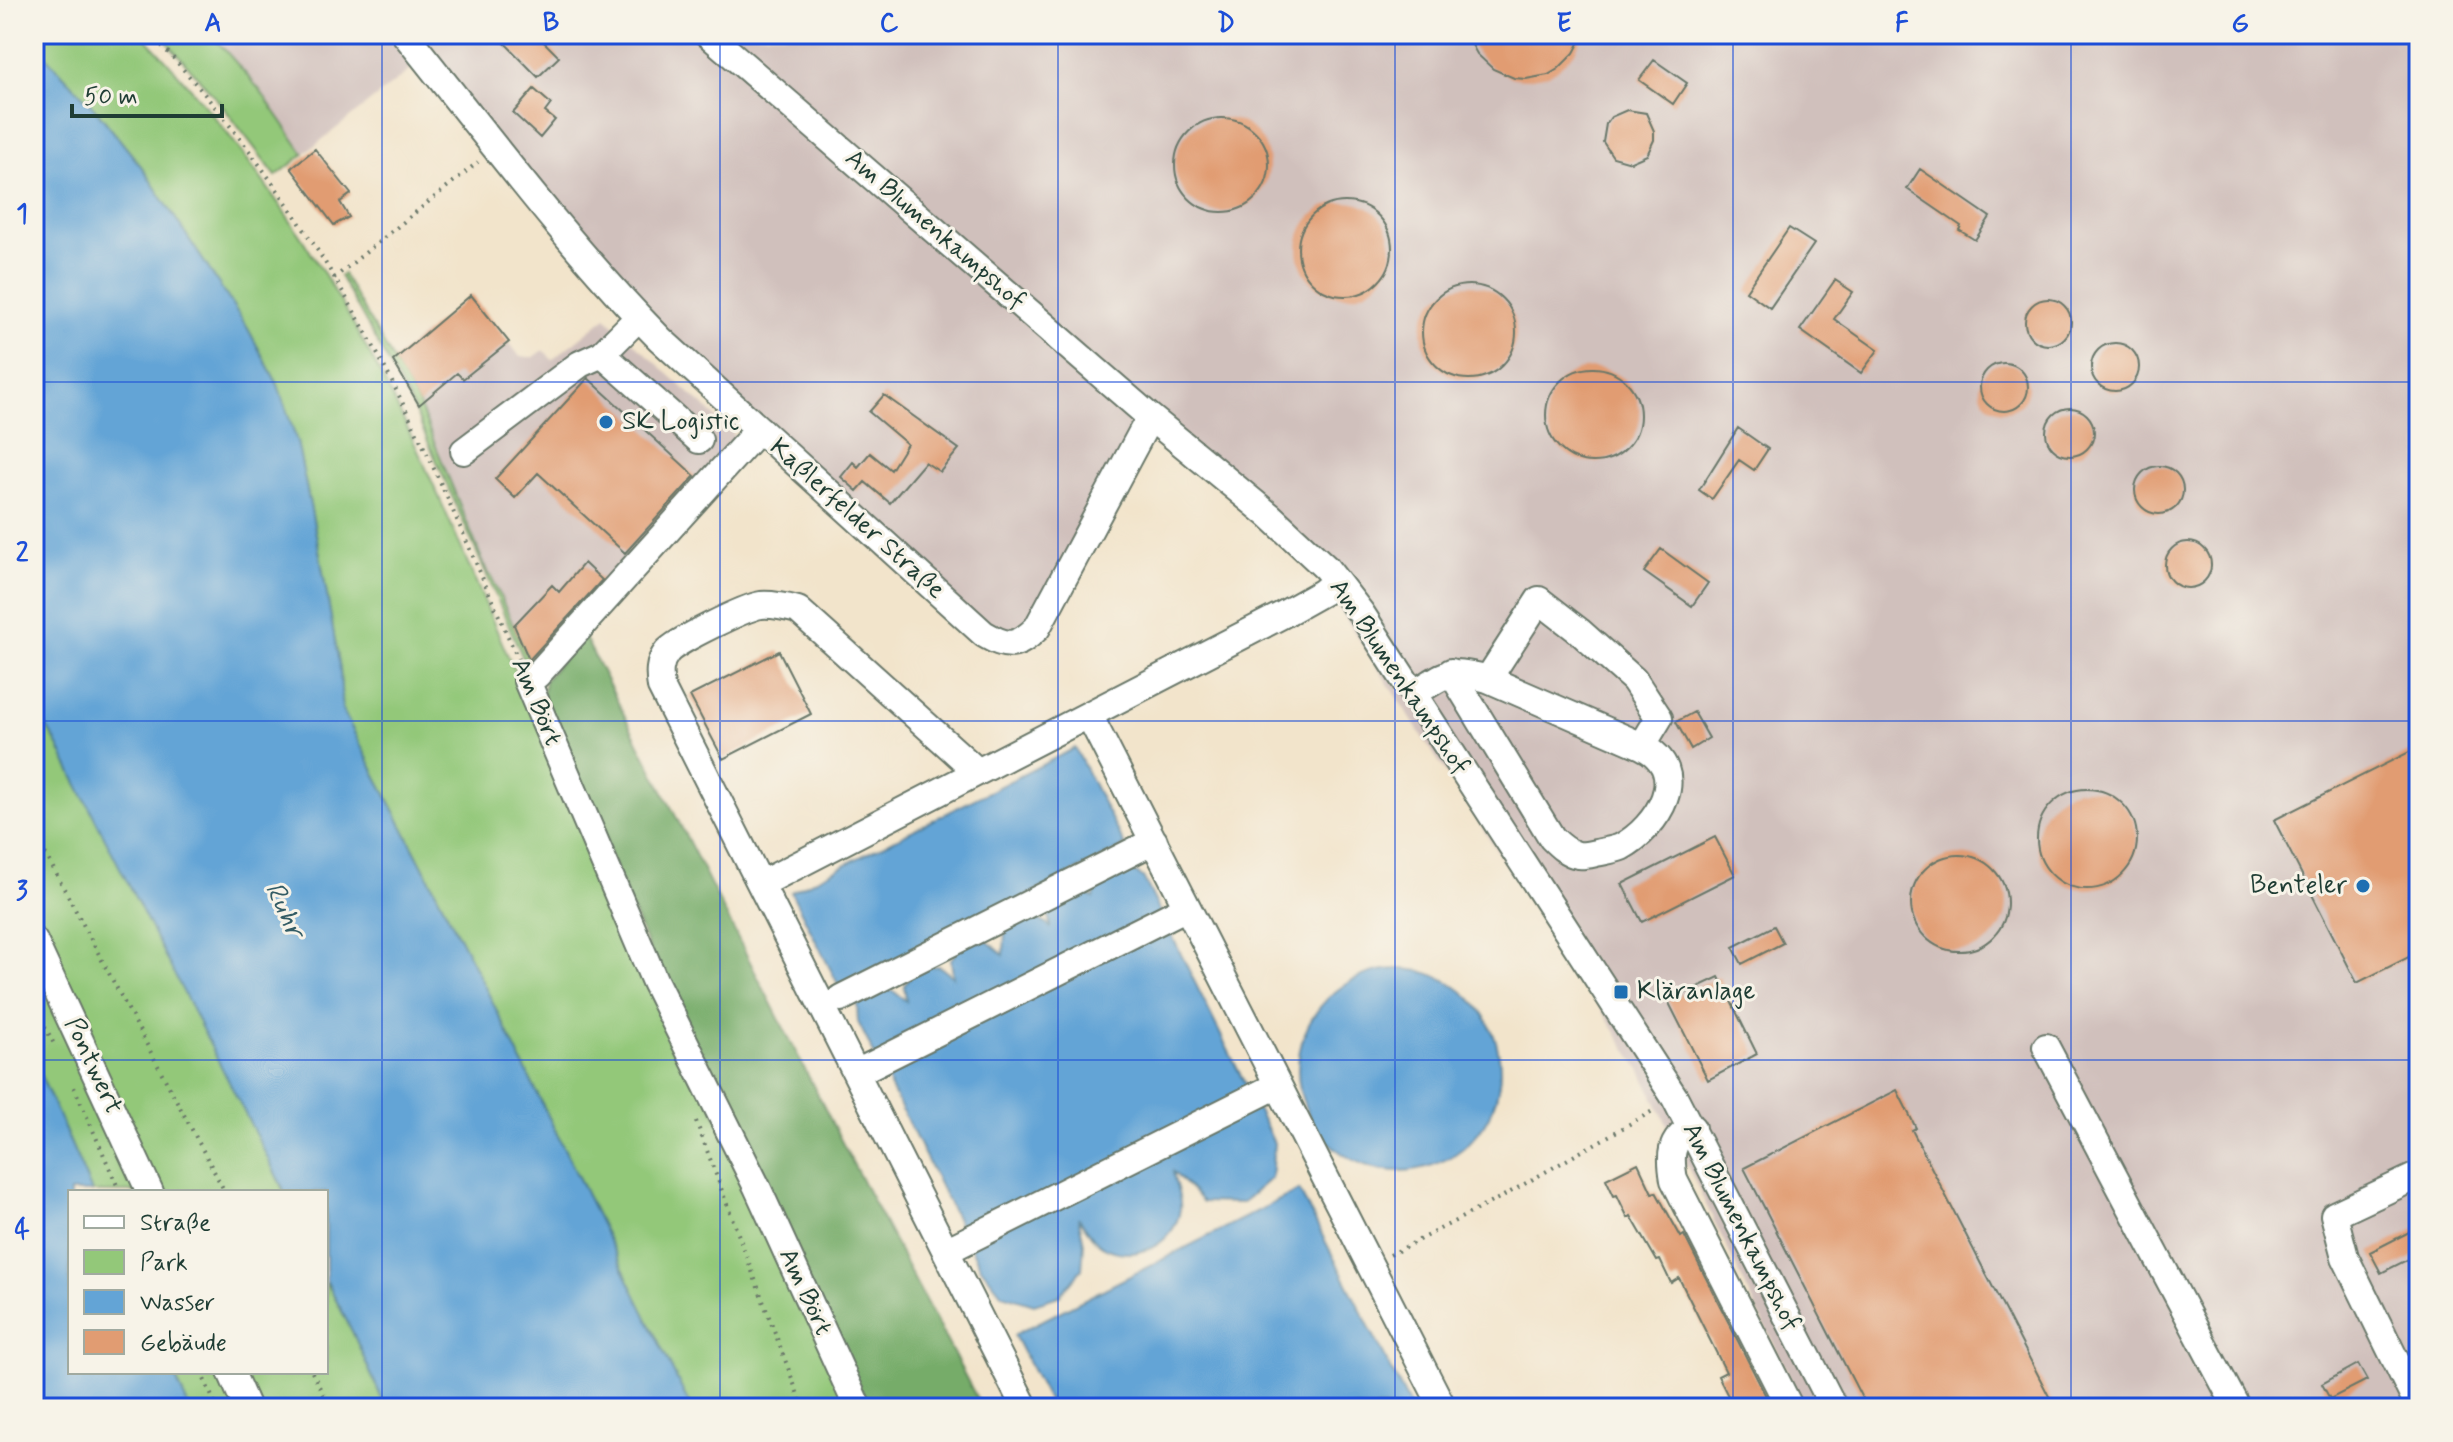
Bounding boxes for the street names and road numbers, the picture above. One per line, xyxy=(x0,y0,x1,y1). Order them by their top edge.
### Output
street label: Am Blumenkampshof xyxy=(837,142,1033,318)
street label: Kaßlerfelder Straße xyxy=(762,431,952,607)
street label: Am Blumenkampshof xyxy=(1321,572,1477,782)
street label: Am Bört xyxy=(502,653,570,751)
street label: Pontwert xyxy=(56,1012,130,1120)
street label: Am Blumenkampshof xyxy=(1674,1117,1808,1337)
street label: Am Bört xyxy=(770,1243,840,1341)

